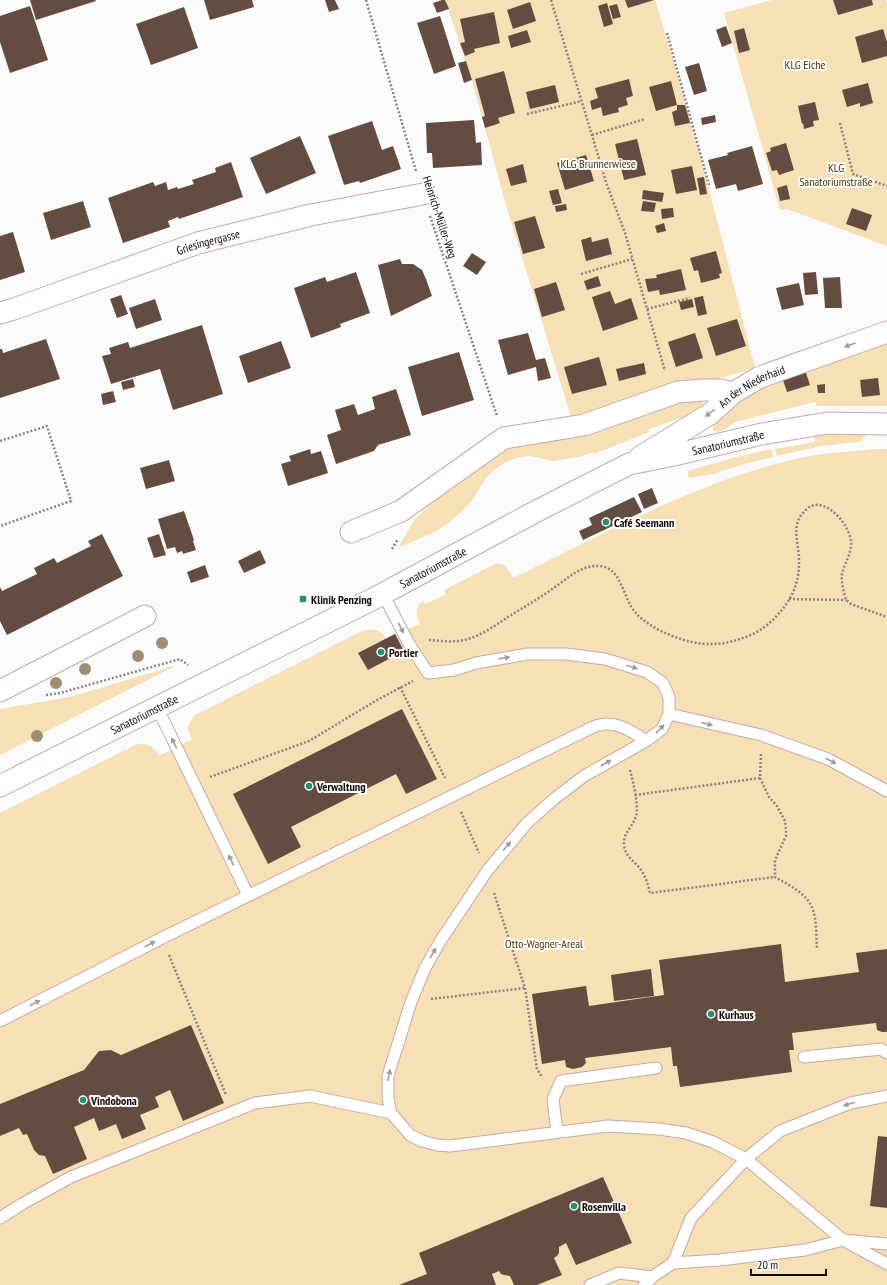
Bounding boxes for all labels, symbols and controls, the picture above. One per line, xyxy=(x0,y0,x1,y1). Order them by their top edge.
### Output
park label: KLG Eiche xyxy=(785,57,826,72)
park label: KLG Brunnerwiese xyxy=(560,156,636,171)
park label: KLG Sanatoriumstraße xyxy=(799,160,873,189)
street label: Heinrich-Müller-Weg xyxy=(420,174,460,260)
street label: Griesingergasse xyxy=(174,225,241,258)
one-way arrow xyxy=(844,342,856,348)
street label: An der Niederhaid xyxy=(715,361,787,411)
one-way arrow xyxy=(704,409,715,417)
street label: Sanatoriumstraße xyxy=(690,426,766,458)
place label: Café Seemann xyxy=(614,515,674,530)
marker: Café Seemann xyxy=(601,517,611,527)
street label: Sanatoriumstraße xyxy=(397,543,469,591)
place label: Klinik Penzing xyxy=(311,592,372,607)
marker: Klinik Penzing xyxy=(298,594,308,604)
one-way arrow xyxy=(398,623,404,634)
place label: Portier xyxy=(389,645,419,660)
marker: Portier xyxy=(376,647,386,657)
one-way arrow xyxy=(498,654,510,660)
one-way arrow xyxy=(627,665,639,671)
street label: Sanatoriumstraße xyxy=(108,691,180,737)
one-way arrow xyxy=(701,721,713,727)
one-way arrow xyxy=(655,724,664,734)
one-way arrow xyxy=(171,738,177,749)
one-way arrow xyxy=(826,758,837,764)
one-way arrow xyxy=(601,759,611,767)
place label: Verwaltung xyxy=(316,779,366,794)
marker: Verwaltung xyxy=(304,781,314,791)
one-way arrow xyxy=(503,841,512,852)
one-way arrow xyxy=(228,855,234,866)
park label: Otto-Wagner-Areal xyxy=(505,936,583,951)
one-way arrow xyxy=(145,940,156,947)
one-way arrow xyxy=(430,947,437,959)
one-way arrow xyxy=(29,1000,41,1006)
place label: Kurhaus xyxy=(719,1007,754,1022)
marker: Kurhaus xyxy=(706,1009,716,1019)
one-way arrow xyxy=(387,1069,393,1081)
place label: Vindobona xyxy=(90,1093,137,1108)
marker: Vindobona xyxy=(78,1095,88,1105)
one-way arrow xyxy=(843,1101,855,1107)
place label: Rosenvilla xyxy=(582,1199,626,1214)
marker: Rosenvilla xyxy=(569,1201,579,1211)
scale bar xyxy=(751,1251,826,1277)
text: 20 m xyxy=(757,1257,778,1272)

